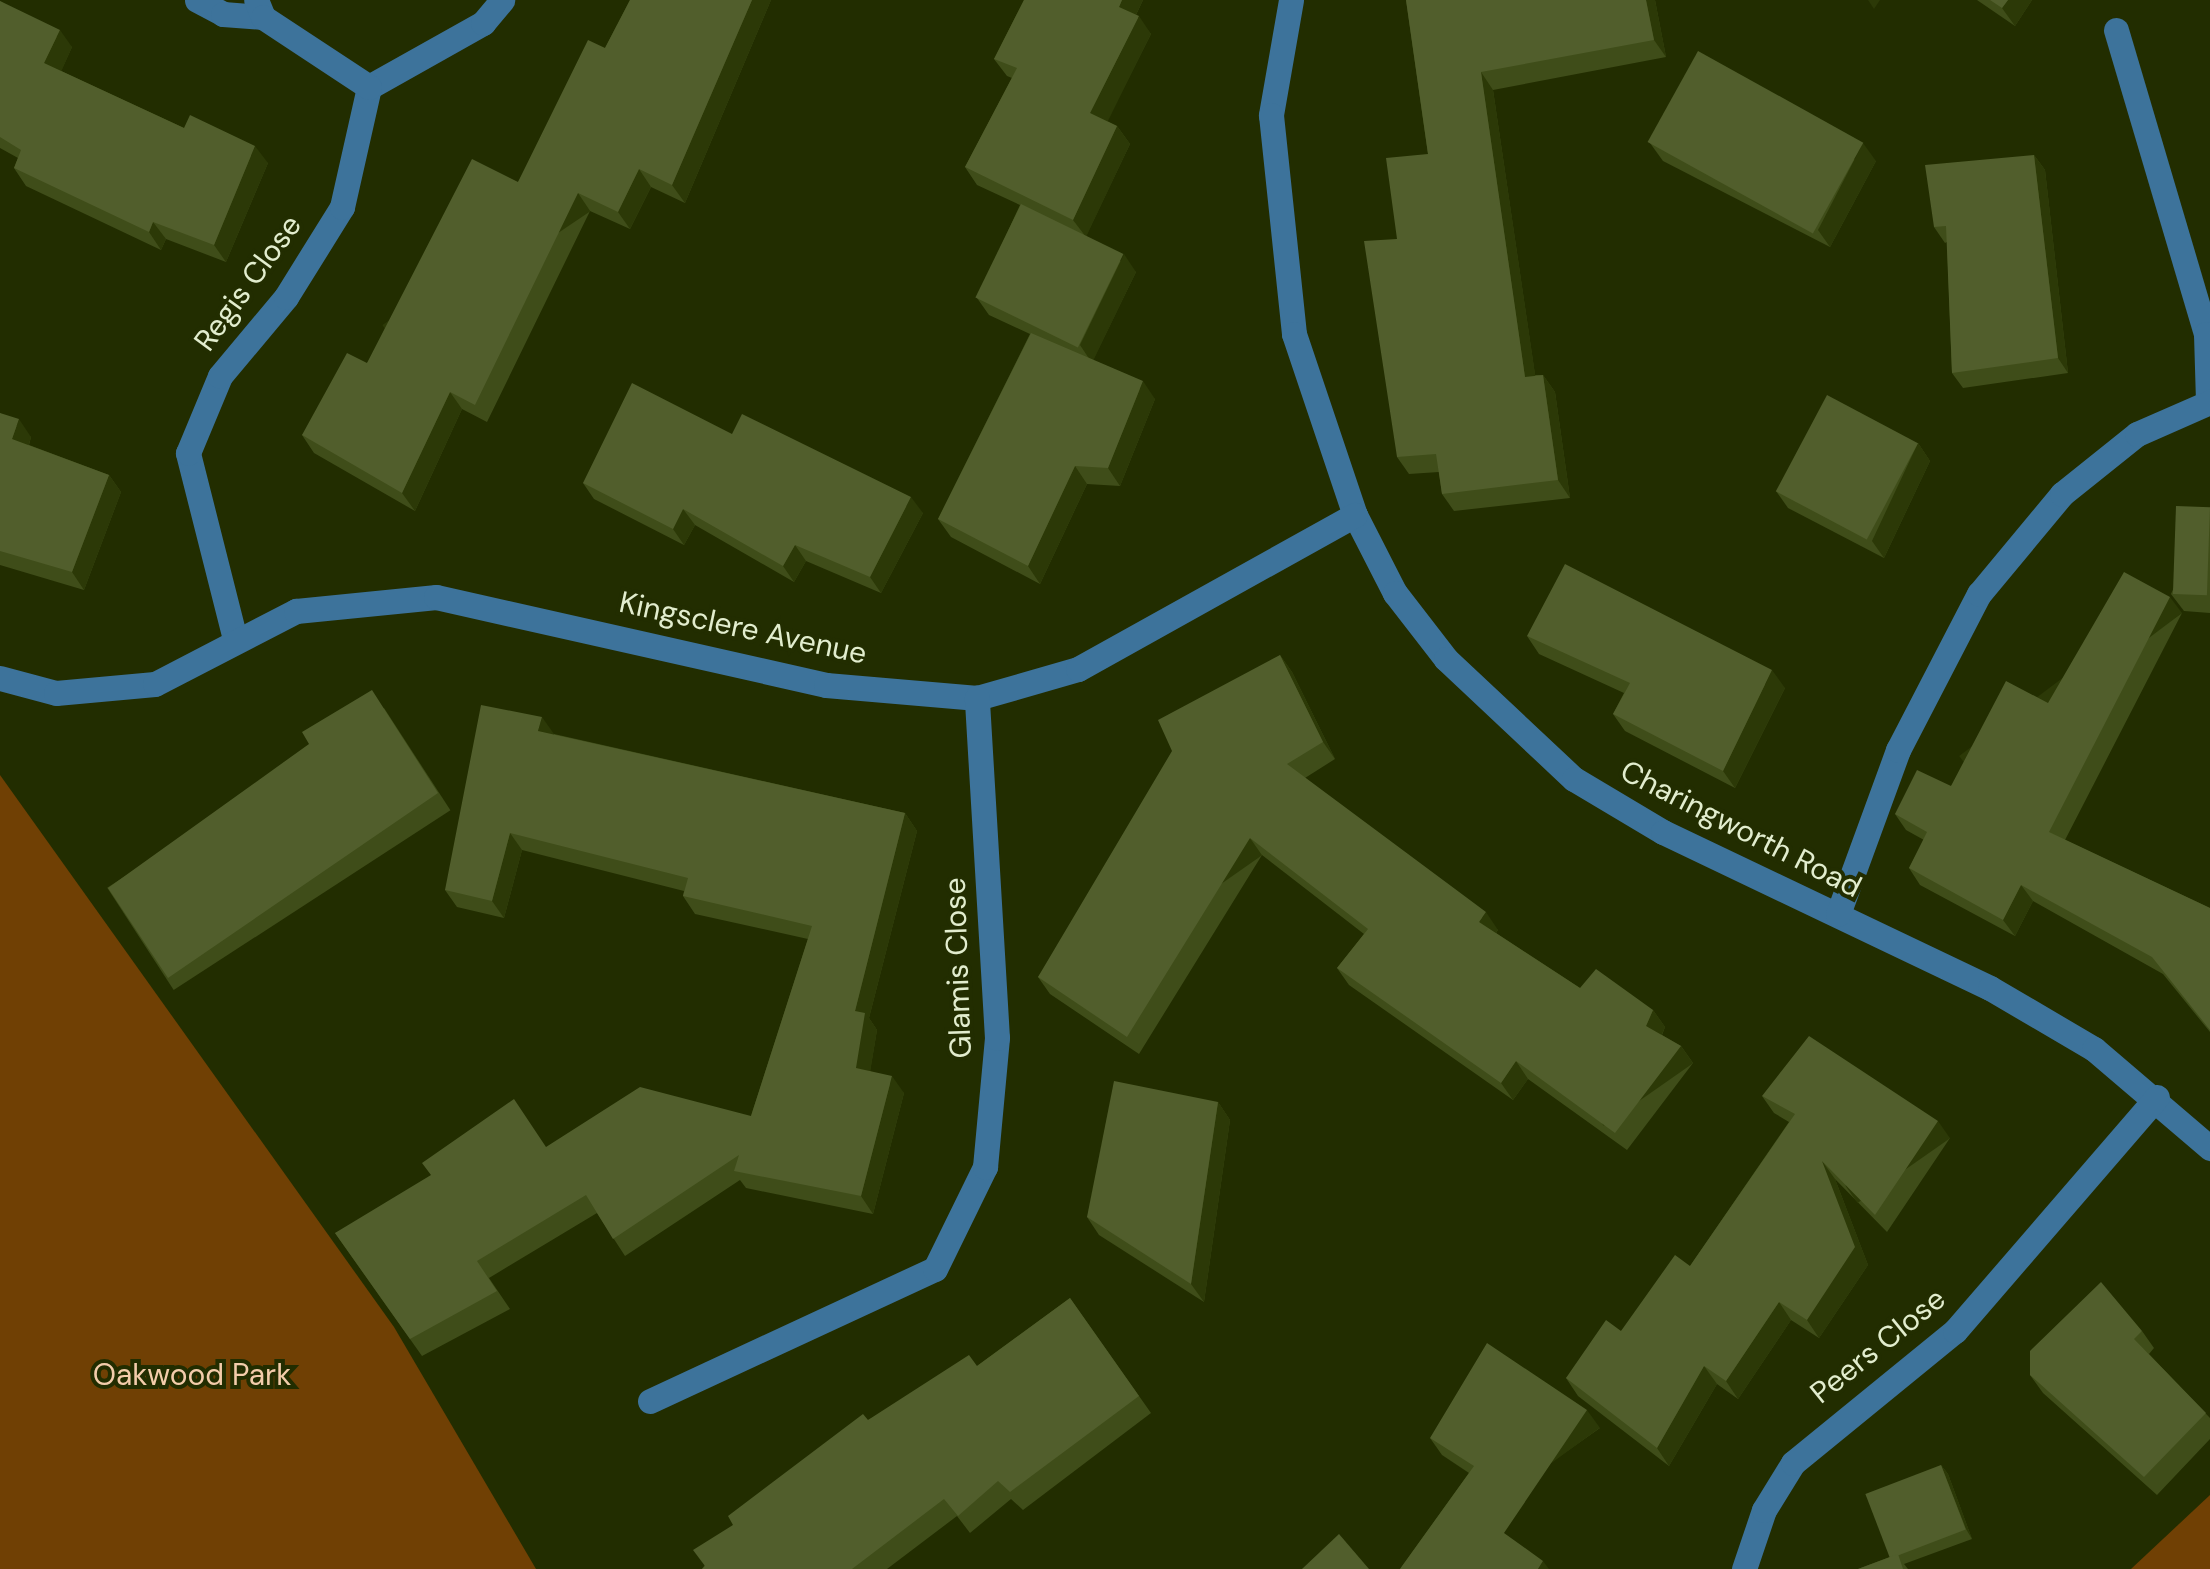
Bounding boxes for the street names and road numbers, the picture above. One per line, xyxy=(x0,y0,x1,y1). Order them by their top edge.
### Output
street label: Regis Close xyxy=(187,208,309,358)
street label: Kingsclere Avenue xyxy=(616,584,870,672)
street label: Charingworth Road xyxy=(1615,753,1867,905)
street label: Glamis Close xyxy=(937,877,979,1059)
street label: Peers Close xyxy=(1803,1281,1953,1411)

